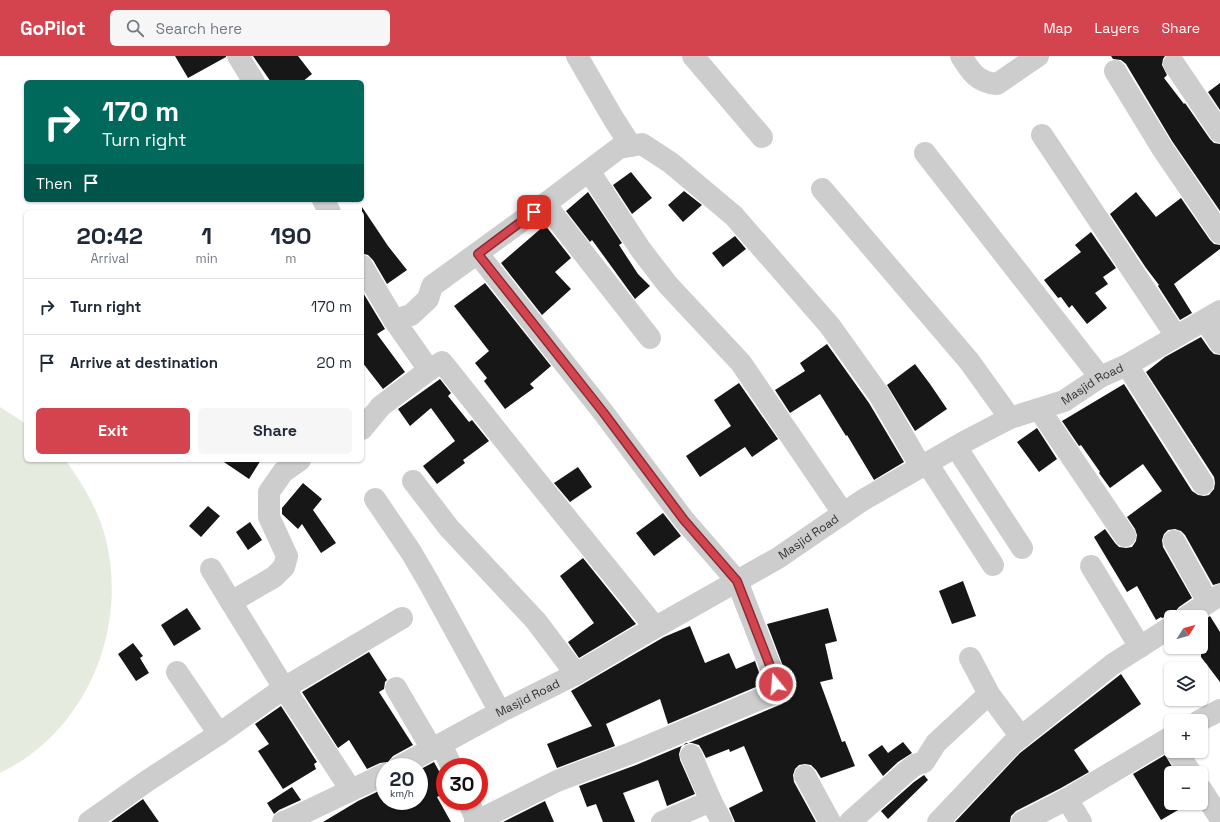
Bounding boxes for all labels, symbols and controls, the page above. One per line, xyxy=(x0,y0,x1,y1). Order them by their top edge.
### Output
search box xyxy=(110,10,390,46)
text: GoPilot xyxy=(20,16,86,41)
icon: search xyxy=(124,17,146,39)
text: Search here xyxy=(156,19,242,38)
text: Map xyxy=(1043,19,1073,37)
text: Layers xyxy=(1095,19,1139,37)
text: Share xyxy=(1161,19,1200,37)
text: 170 m xyxy=(102,93,179,129)
icon: right xyxy=(36,96,88,148)
text: Turn right xyxy=(102,128,186,151)
icon: arrive xyxy=(80,172,102,194)
text: Then xyxy=(36,174,72,193)
pin xyxy=(517,195,551,229)
icon: arrive xyxy=(523,201,545,223)
text: 20:42 xyxy=(76,220,143,251)
text: 1 xyxy=(201,220,212,251)
text: 190 xyxy=(270,220,312,251)
text: Arrival xyxy=(90,250,129,267)
text: min xyxy=(195,250,218,267)
text: m xyxy=(285,250,296,267)
icon: right xyxy=(36,296,58,318)
text: Turn right xyxy=(70,297,141,316)
text: 170 m xyxy=(311,297,352,316)
icon: arrive xyxy=(36,352,58,374)
text: Arrive at destination xyxy=(70,353,218,372)
text: 20 m xyxy=(317,353,352,372)
street label: Masjid Road xyxy=(1058,360,1126,409)
button: Exit xyxy=(36,408,190,454)
button: Share xyxy=(198,408,352,454)
street label: Masjid Road xyxy=(775,511,842,563)
north arrow xyxy=(1164,610,1208,654)
map controls xyxy=(1164,610,1208,810)
button: layers xyxy=(1164,662,1208,706)
position arrow xyxy=(755,663,797,705)
street label: Masjid Road xyxy=(493,675,563,721)
button: + xyxy=(1164,714,1208,758)
speed limit sign: 30 xyxy=(436,758,488,810)
text: 20 xyxy=(390,766,414,792)
button: − xyxy=(1164,766,1208,810)
text: km/h xyxy=(390,787,414,800)

